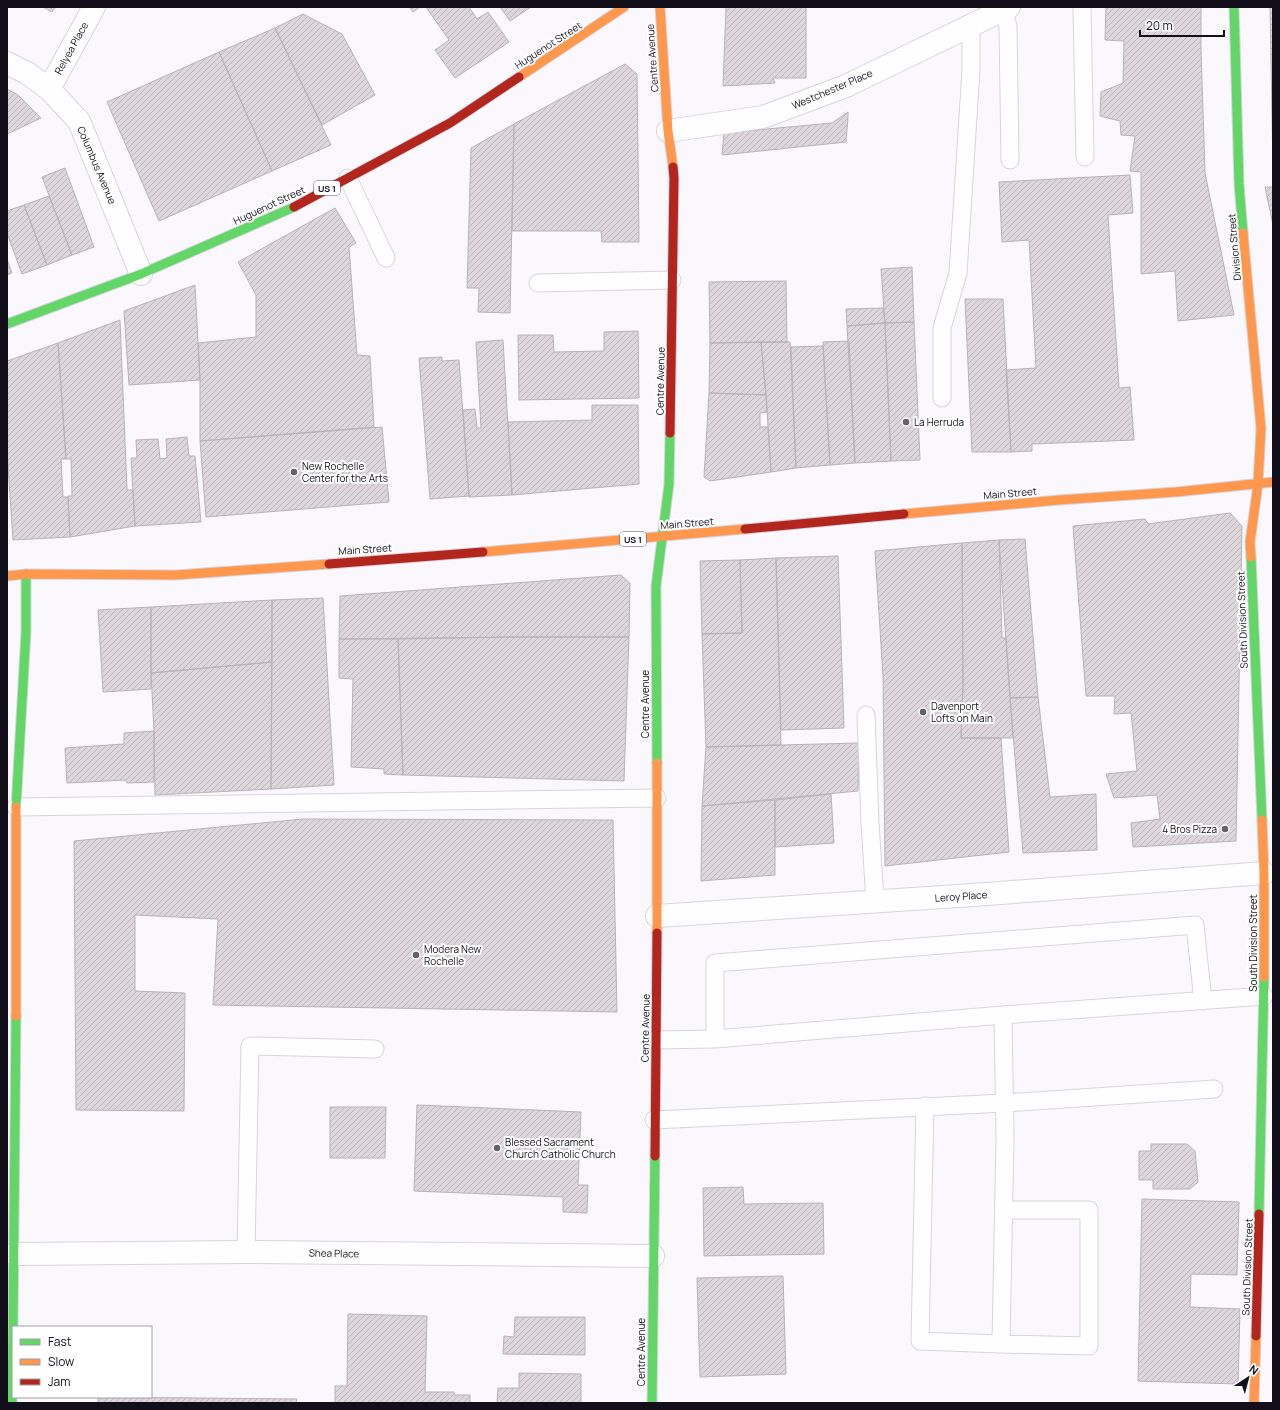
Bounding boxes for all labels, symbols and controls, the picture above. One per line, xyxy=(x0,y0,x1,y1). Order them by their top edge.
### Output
scale bar xyxy=(1140,12,1224,38)
text: 20 m xyxy=(1146,17,1173,34)
street label: Huguenot Street xyxy=(512,18,584,72)
street label: Relyea Place xyxy=(51,19,91,77)
street label: Centre Avenue xyxy=(643,23,661,93)
street label: Westchester Place xyxy=(789,66,875,112)
street label: Columbus Avenue xyxy=(74,124,120,206)
road number: US 1 xyxy=(314,181,340,195)
street label: Huguenot Street xyxy=(231,182,307,228)
street label: Division Street xyxy=(1224,213,1244,281)
street label: Centre Avenue xyxy=(652,347,668,415)
place label: La Herruda xyxy=(914,415,964,429)
marker: La Herruda xyxy=(901,417,911,427)
place label: New Rochelle Center for the Arts xyxy=(302,459,388,485)
marker: New Rochelle Center for the Arts xyxy=(289,467,299,477)
street label: Main Street xyxy=(983,484,1037,502)
street label: Main Street xyxy=(660,514,714,532)
road number: US 1 xyxy=(620,532,646,546)
street label: Main Street xyxy=(338,540,392,558)
street label: South Division Street xyxy=(1233,571,1251,669)
street label: Centre Avenue xyxy=(638,670,652,738)
place label: Davenport Lofts on Main xyxy=(931,699,993,725)
marker: Davenport Lofts on Main xyxy=(918,707,928,717)
place label: 4 Bros Pizza xyxy=(1162,822,1217,836)
marker: 4 Bros Pizza xyxy=(1220,824,1230,834)
street label: Leroy Place xyxy=(934,887,988,905)
street label: South Division Street xyxy=(1246,894,1260,992)
place label: Modera New Rochelle xyxy=(424,942,482,968)
marker: Modera New Rochelle xyxy=(411,950,421,960)
street label: Centre Avenue xyxy=(637,994,653,1062)
place label: Blessed Sacrament Church Catholic Church xyxy=(505,1135,616,1161)
marker: Blessed Sacrament Church Catholic Church xyxy=(492,1143,502,1153)
street label: South Division Street xyxy=(1238,1218,1256,1316)
street label: Shea Place xyxy=(309,1246,360,1260)
street label: Centre Avenue xyxy=(634,1318,648,1386)
legend xyxy=(12,1326,152,1398)
text: Fast xyxy=(48,1333,72,1350)
text: Slow xyxy=(48,1353,74,1370)
north arrow xyxy=(1228,1358,1268,1398)
text: N xyxy=(1247,1361,1262,1378)
text: Jam xyxy=(48,1373,70,1390)

